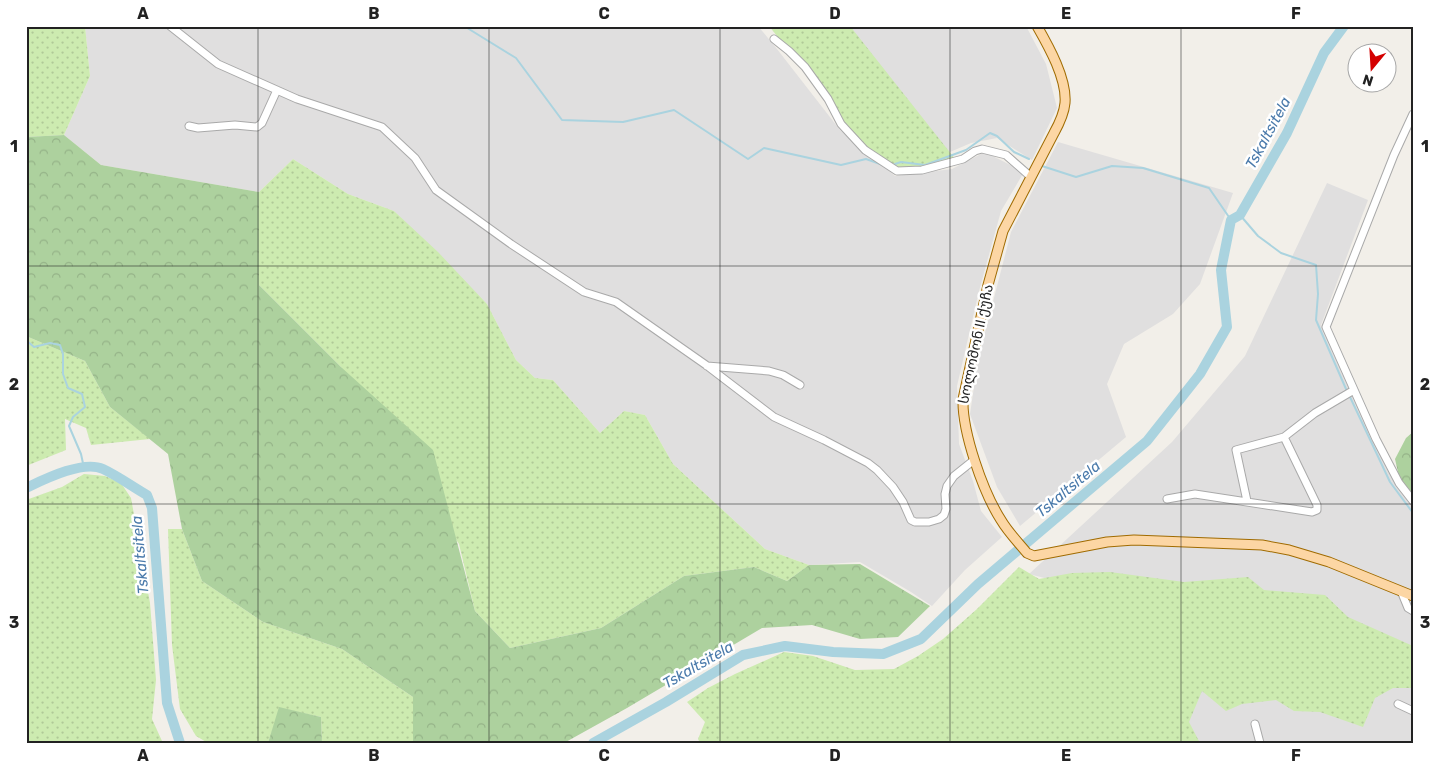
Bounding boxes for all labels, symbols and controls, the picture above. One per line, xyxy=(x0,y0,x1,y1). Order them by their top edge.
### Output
text: A xyxy=(137,4,149,23)
text: B xyxy=(368,4,380,23)
text: C xyxy=(598,4,610,23)
text: D xyxy=(829,4,841,23)
text: E xyxy=(1061,4,1071,23)
text: F xyxy=(1291,4,1301,23)
north arrow xyxy=(1346,42,1396,92)
text: N xyxy=(1361,70,1376,90)
water label: Tskaltsitela xyxy=(1242,94,1295,172)
text: 1 xyxy=(10,137,18,156)
text: 1 xyxy=(1421,137,1429,156)
street label: სოლომონ II ქუჩა xyxy=(955,283,997,405)
text: 2 xyxy=(9,375,19,394)
text: 2 xyxy=(1420,375,1430,394)
water label: Tskaltsitela xyxy=(1032,457,1104,521)
water label: Tskaltsitela xyxy=(128,515,152,595)
text: 3 xyxy=(9,613,19,632)
text: 3 xyxy=(1420,613,1430,632)
water label: Tskaltsitela xyxy=(659,637,737,692)
text: A xyxy=(137,746,149,765)
text: B xyxy=(368,746,380,765)
text: C xyxy=(598,746,610,765)
text: D xyxy=(829,746,841,765)
text: E xyxy=(1061,746,1071,765)
text: F xyxy=(1291,746,1301,765)

